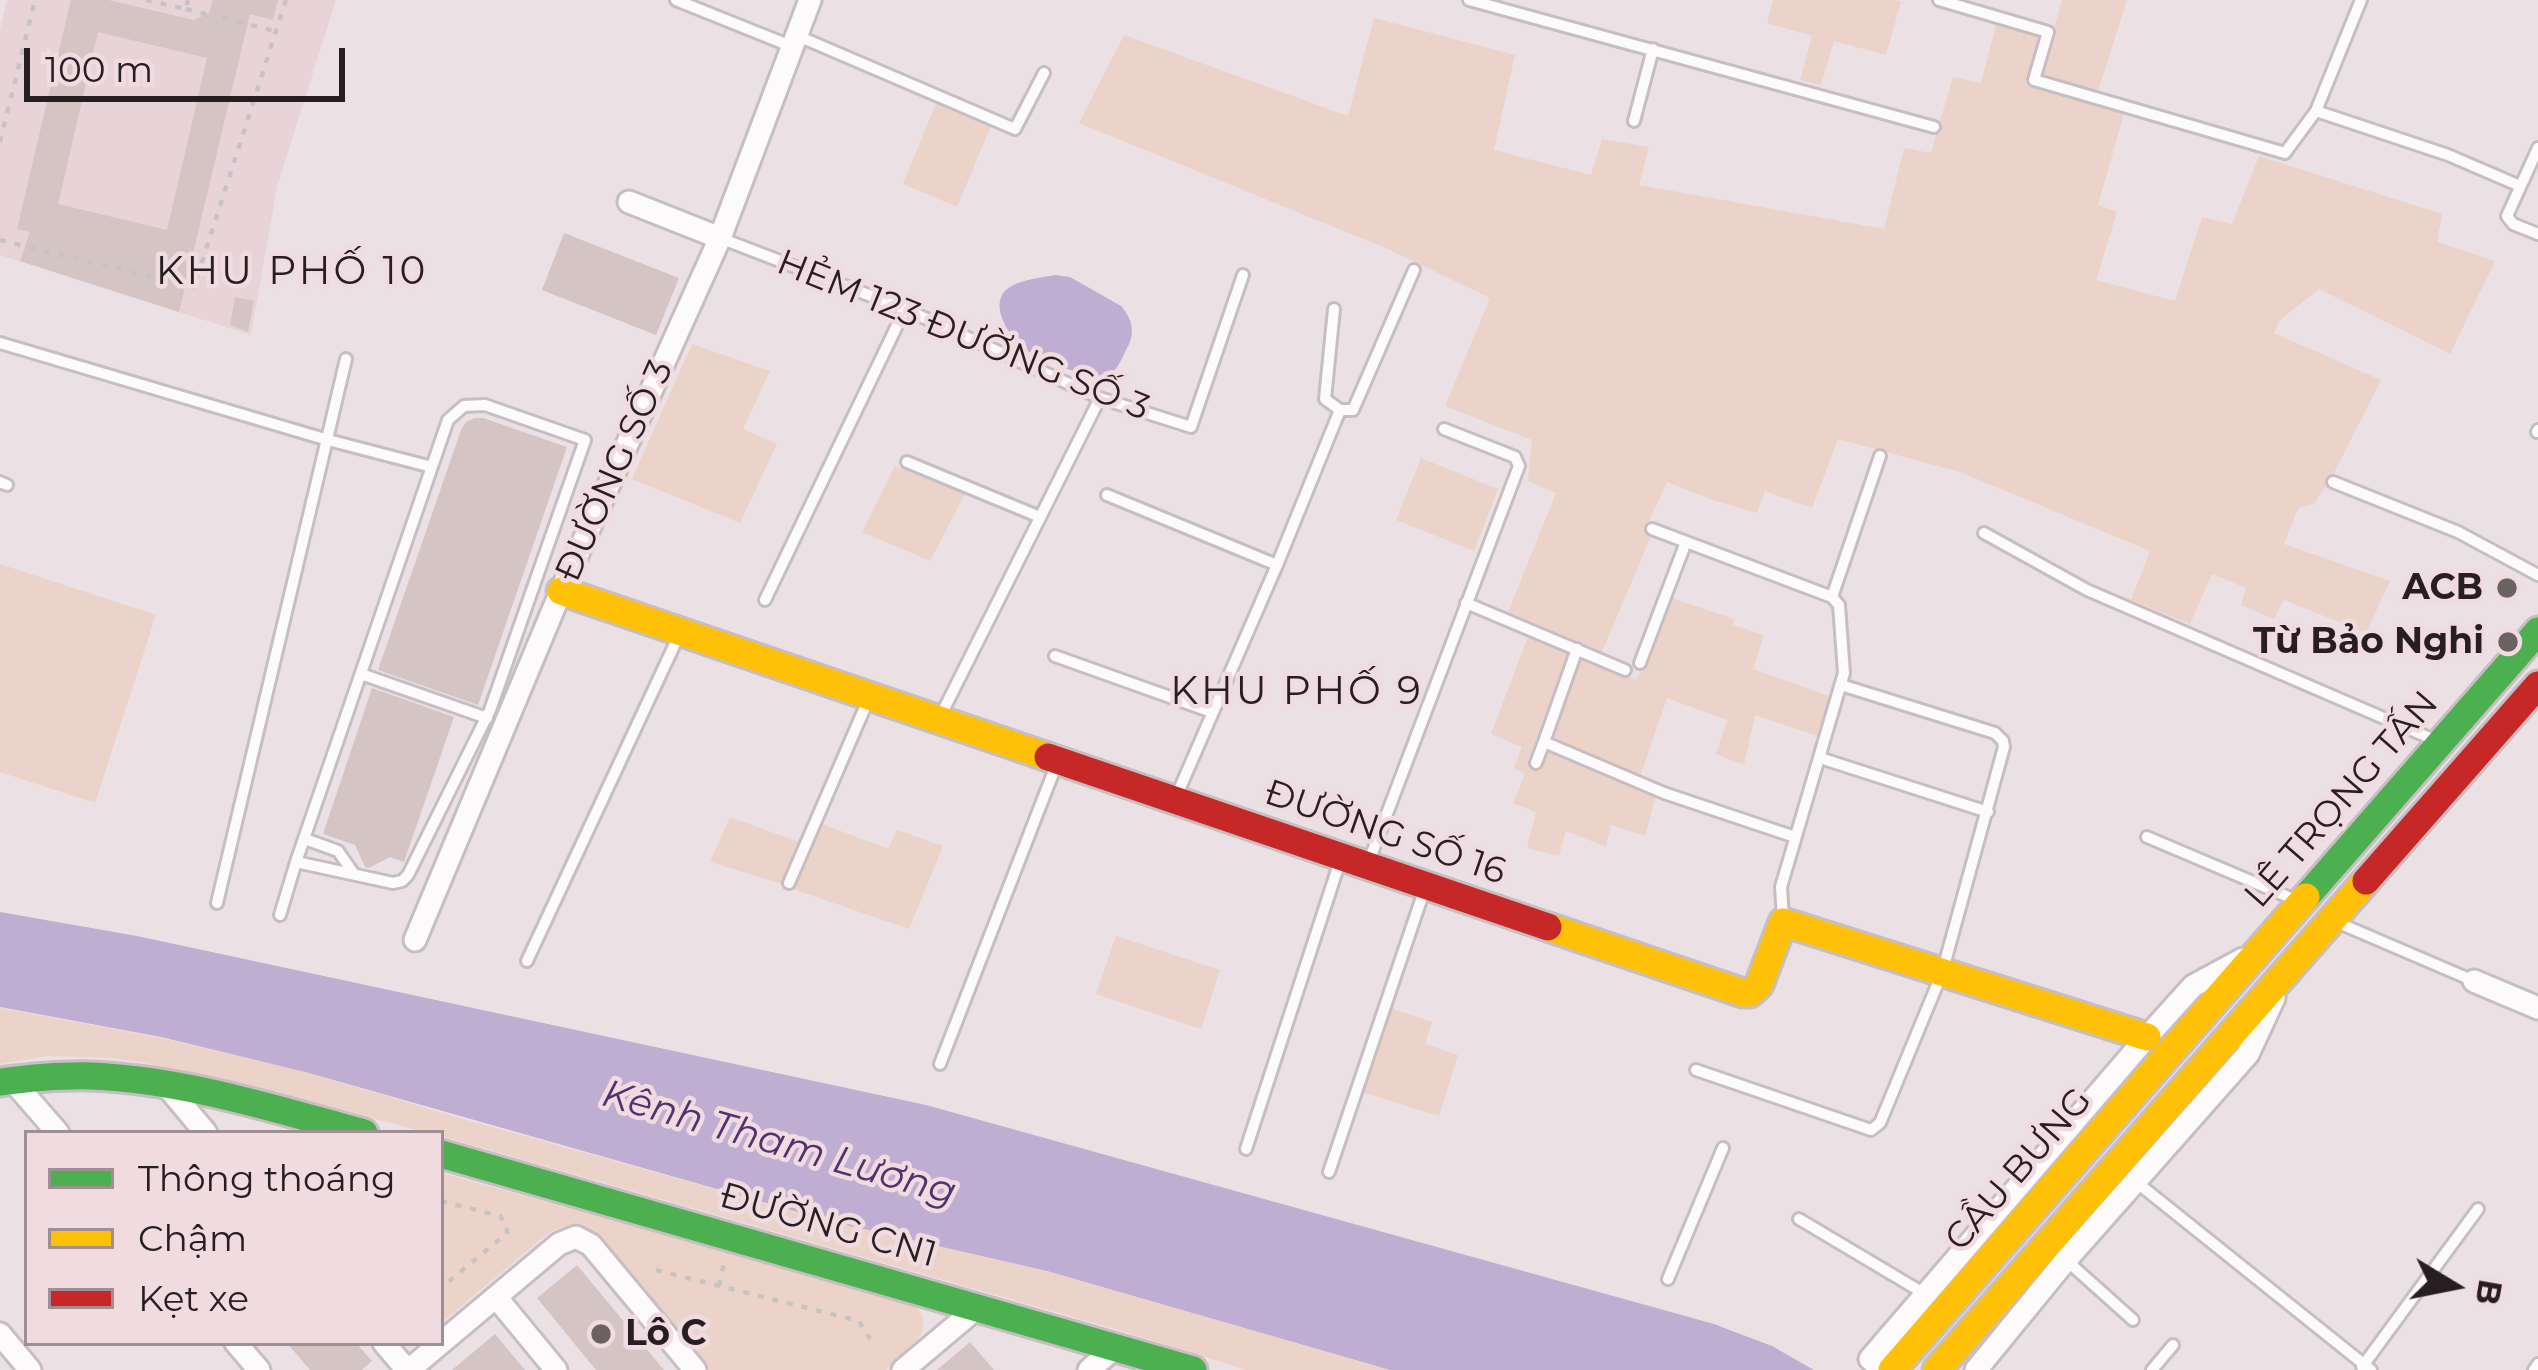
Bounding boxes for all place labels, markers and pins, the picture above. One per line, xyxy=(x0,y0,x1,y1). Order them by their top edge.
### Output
place label: ACB xyxy=(2402,566,2483,610)
marker: ACB xyxy=(2494,575,2520,601)
place label: Từ Bảo Nghi xyxy=(2253,620,2484,664)
marker: Từ Bảo Nghi xyxy=(2495,629,2521,655)
place label: Lô C xyxy=(625,1312,706,1356)
marker: Lô C xyxy=(588,1321,614,1347)

